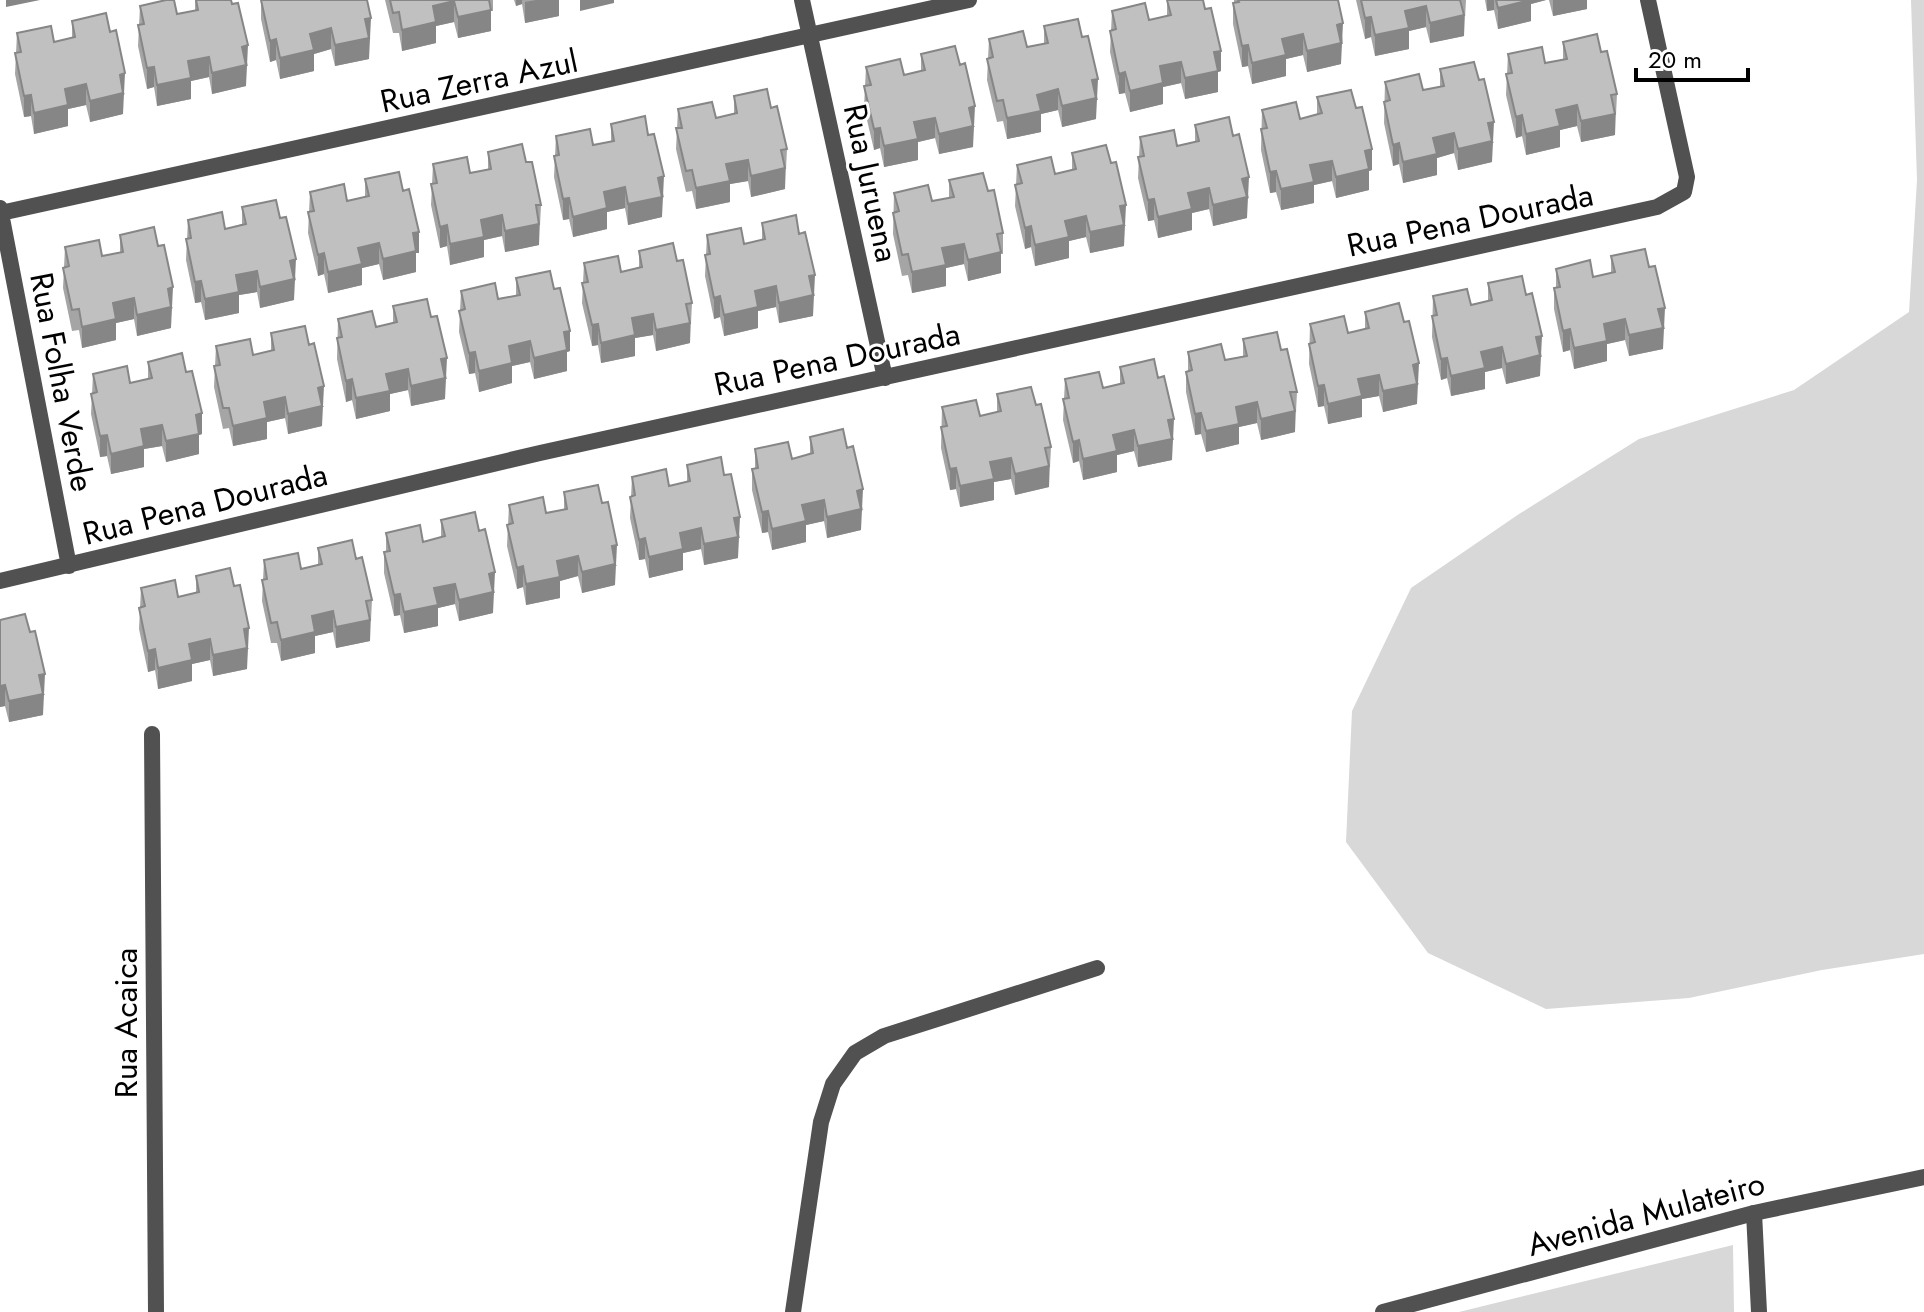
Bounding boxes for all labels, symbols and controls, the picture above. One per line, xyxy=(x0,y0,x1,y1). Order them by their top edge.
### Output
scale bar xyxy=(1636,32,1748,82)
street label: Rua Zerra Azul xyxy=(376,38,582,124)
text: 20 m xyxy=(1648,42,1702,77)
street label: Rua Juruena xyxy=(832,100,910,266)
street label: Rua Pena Dourada xyxy=(1343,171,1597,269)
street label: Rua Folha Verde xyxy=(18,269,106,495)
street label: Rua Pena Dourada xyxy=(710,310,964,408)
street label: Rua Pena Dourada xyxy=(78,451,332,557)
street label: Rua Acaica xyxy=(103,948,149,1098)
street label: Avenida Mulateiro xyxy=(1522,1160,1770,1268)

